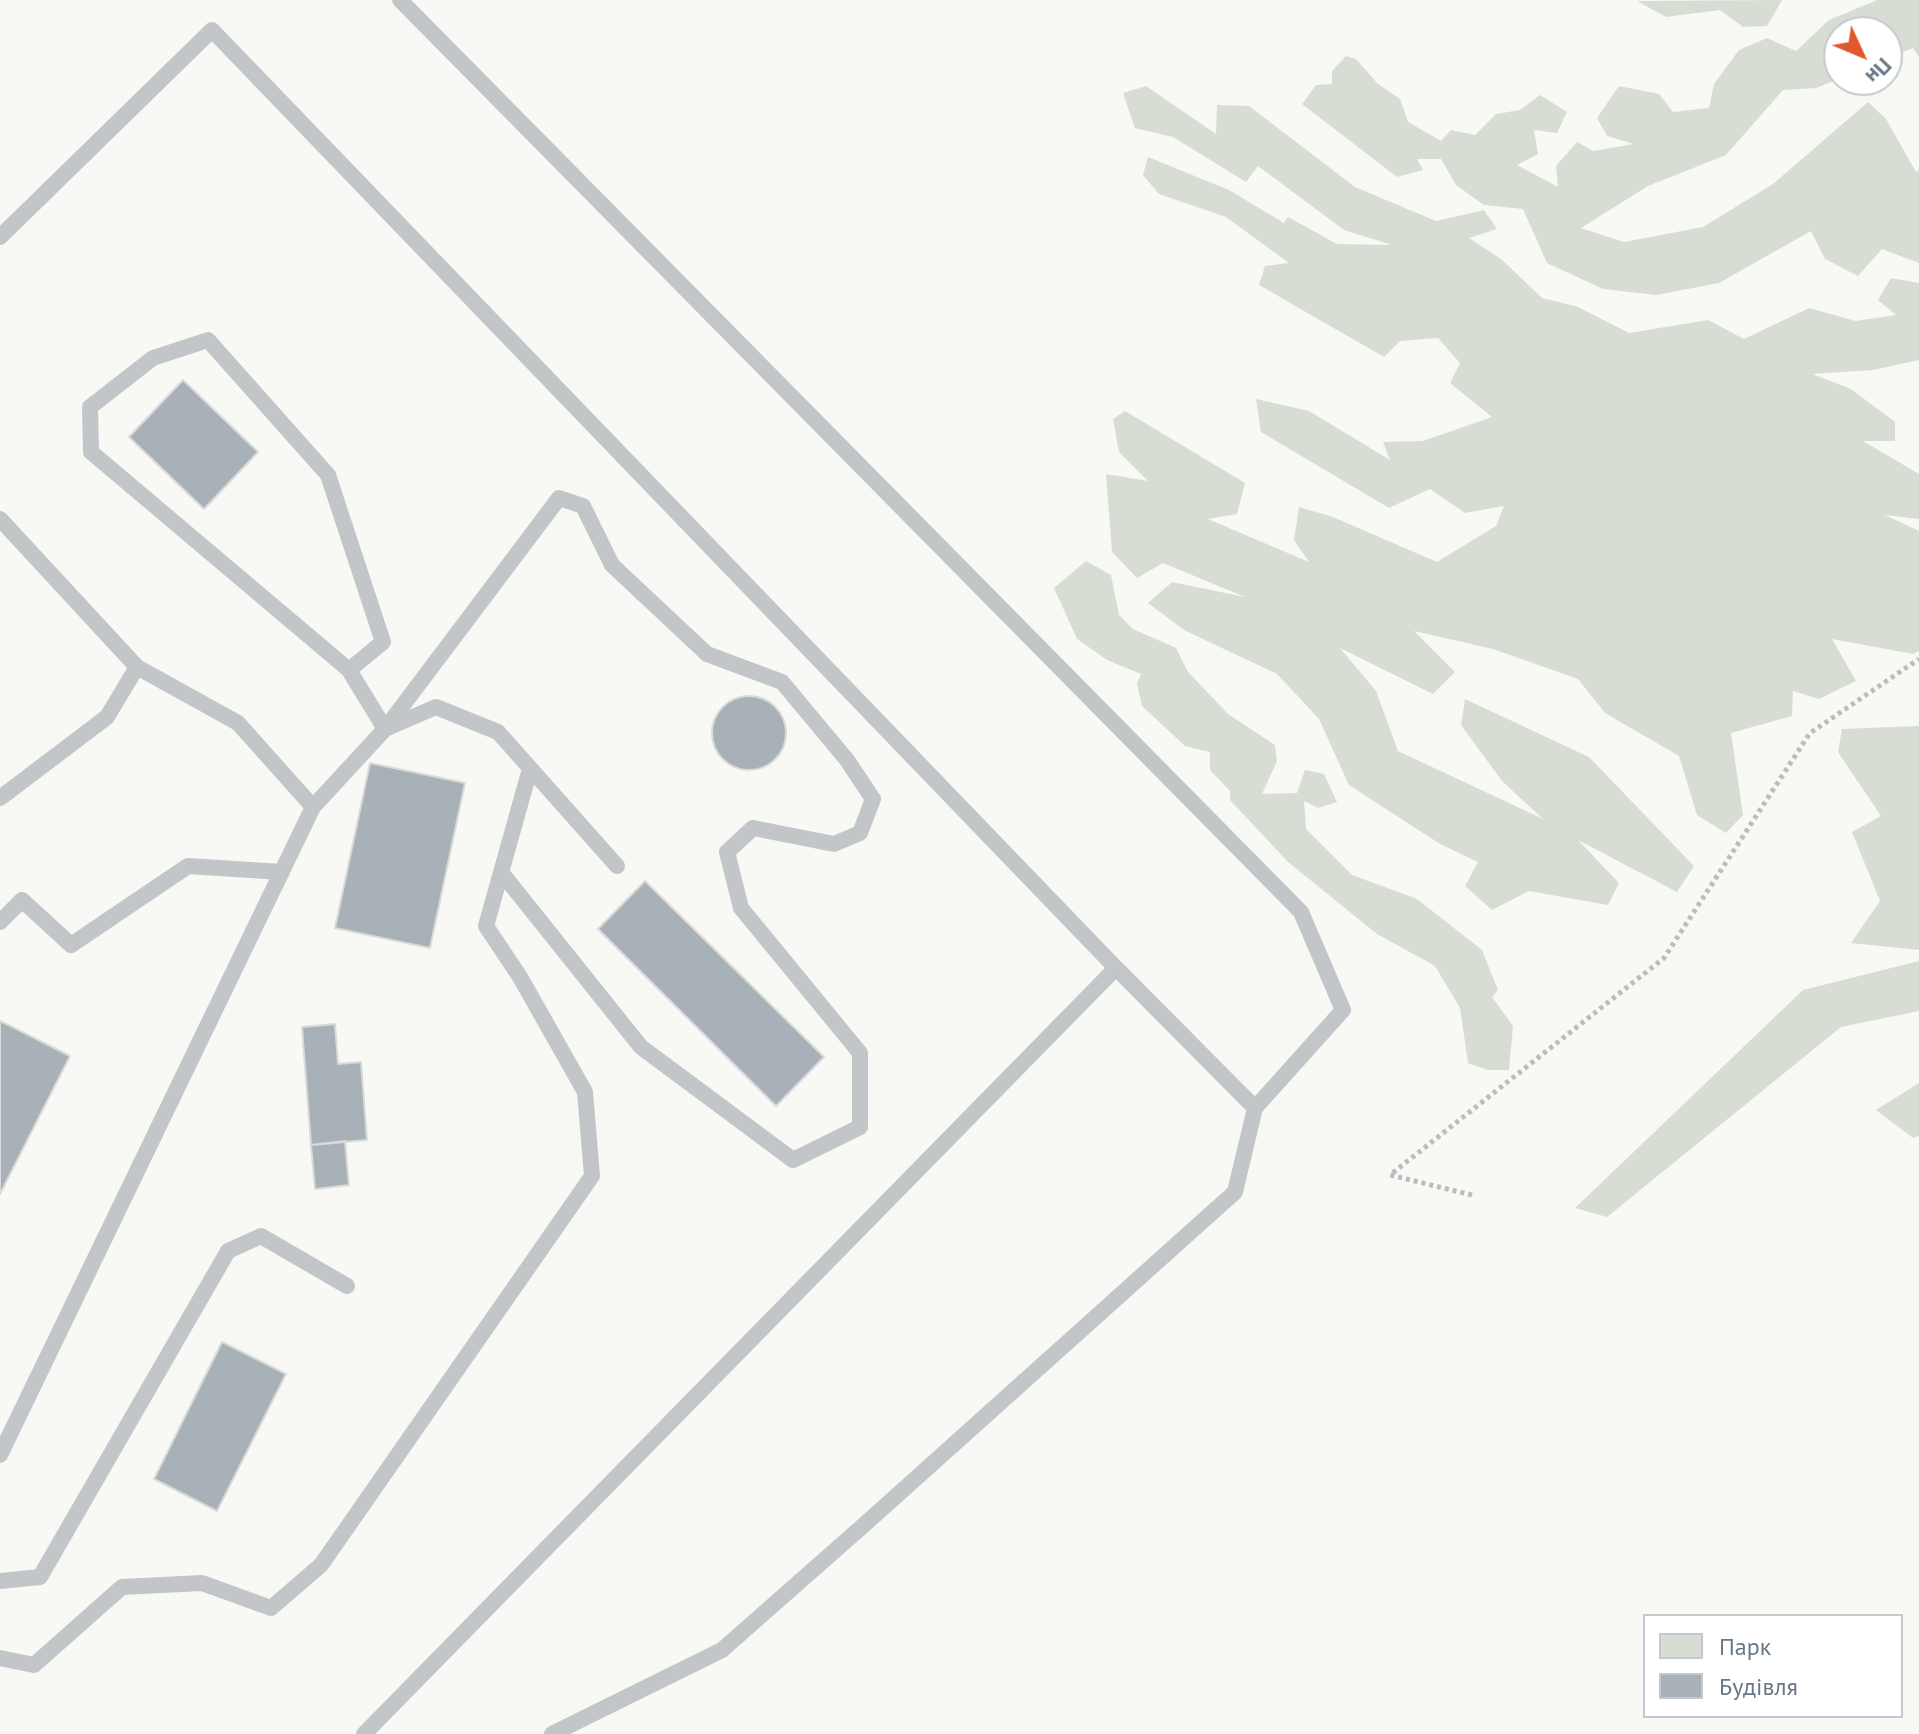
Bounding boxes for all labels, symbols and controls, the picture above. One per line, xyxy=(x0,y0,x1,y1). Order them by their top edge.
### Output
north arrow xyxy=(1823,16,1903,96)
text: Пн xyxy=(1860,52,1898,90)
legend xyxy=(1643,1614,1903,1718)
text: Парк xyxy=(1719,1631,1771,1662)
text: Будівля xyxy=(1719,1671,1798,1702)

